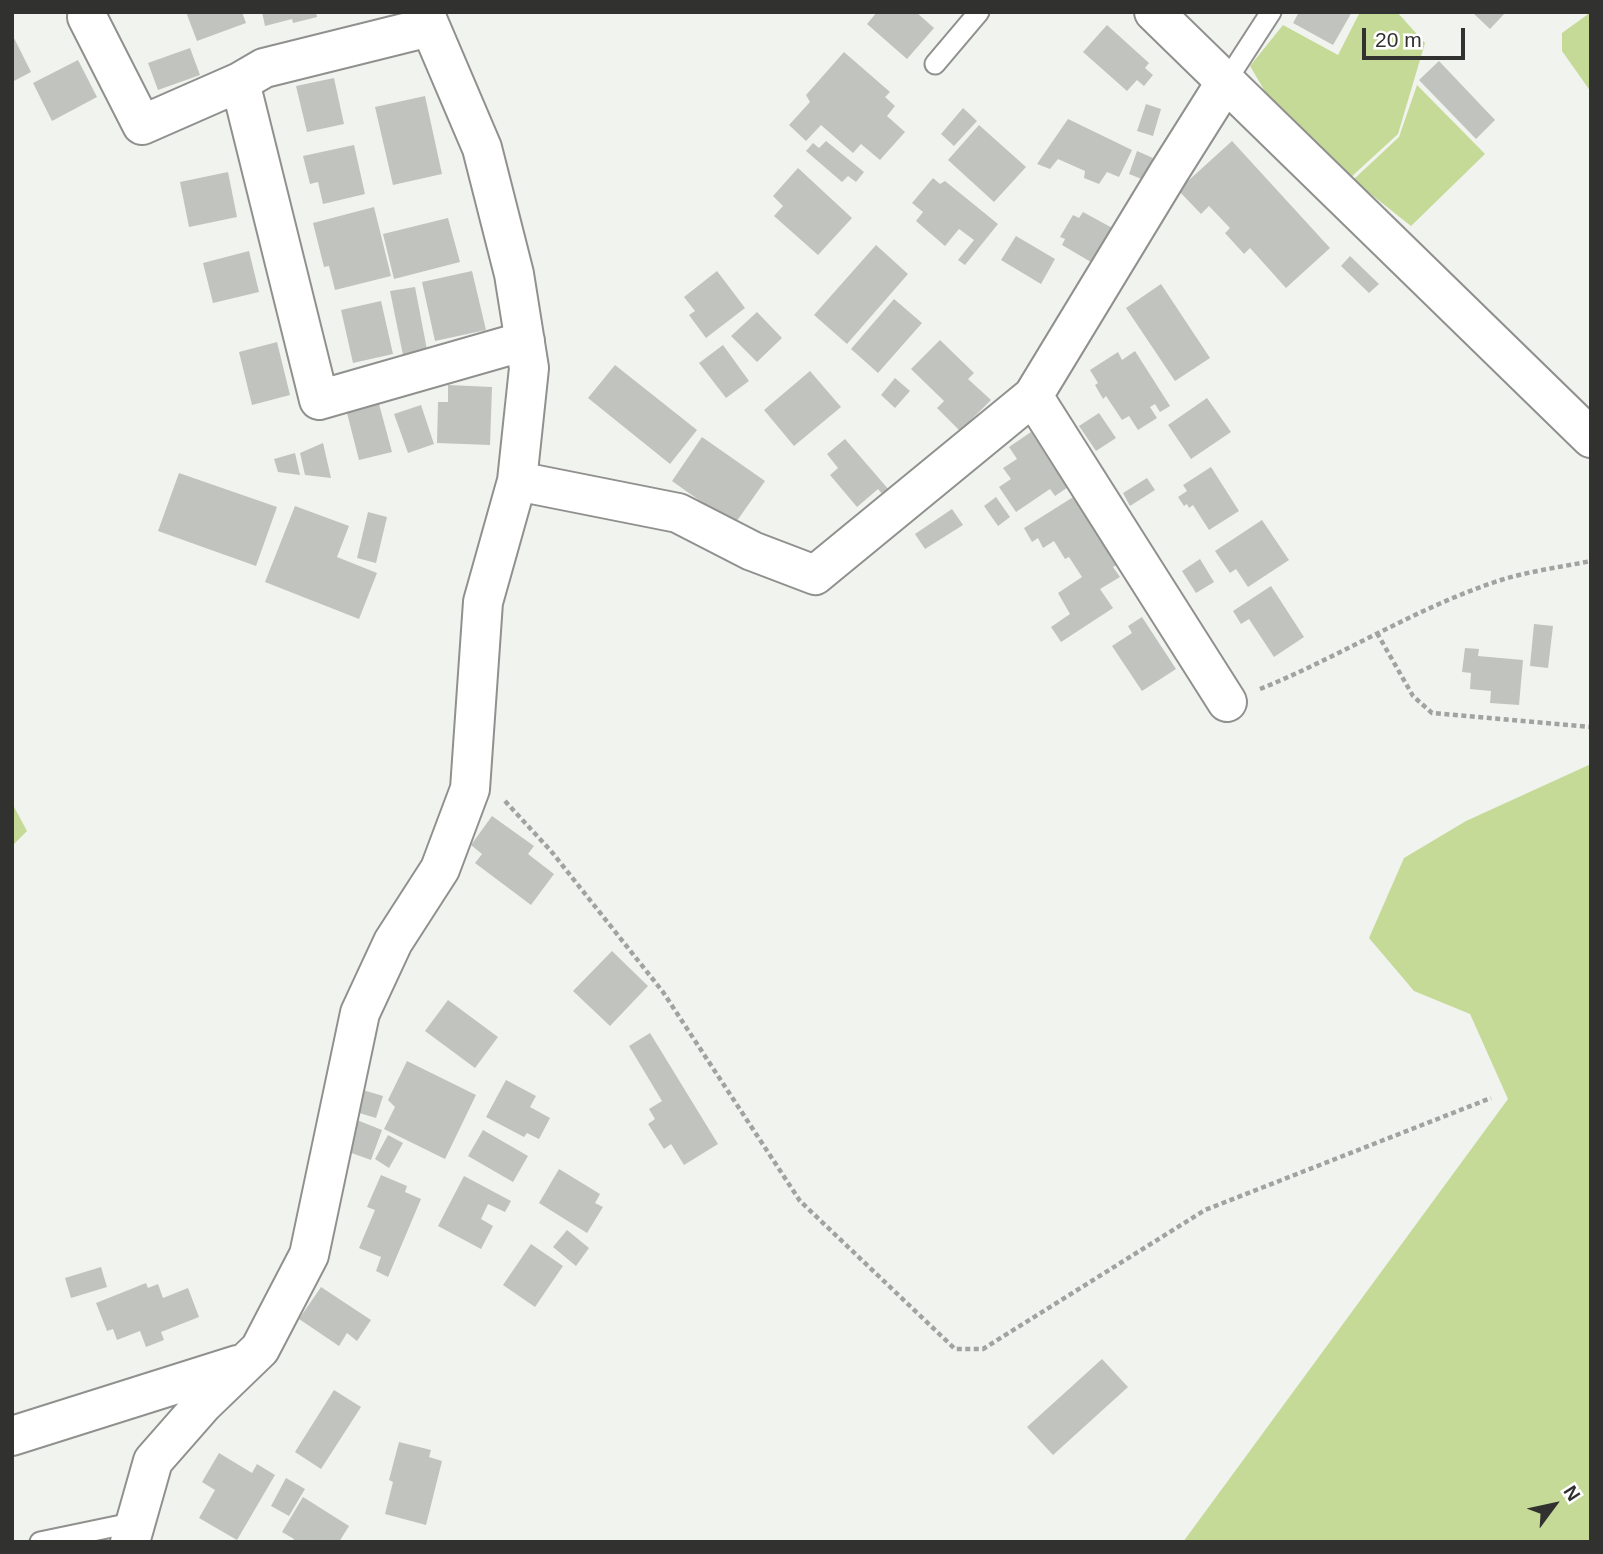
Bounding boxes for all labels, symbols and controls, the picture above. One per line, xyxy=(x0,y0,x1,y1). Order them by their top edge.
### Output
scale bar xyxy=(1365,14,1468,58)
text: 20 m xyxy=(1375,28,1422,51)
north arrow xyxy=(1519,1470,1589,1540)
text: N xyxy=(1559,1482,1585,1505)

